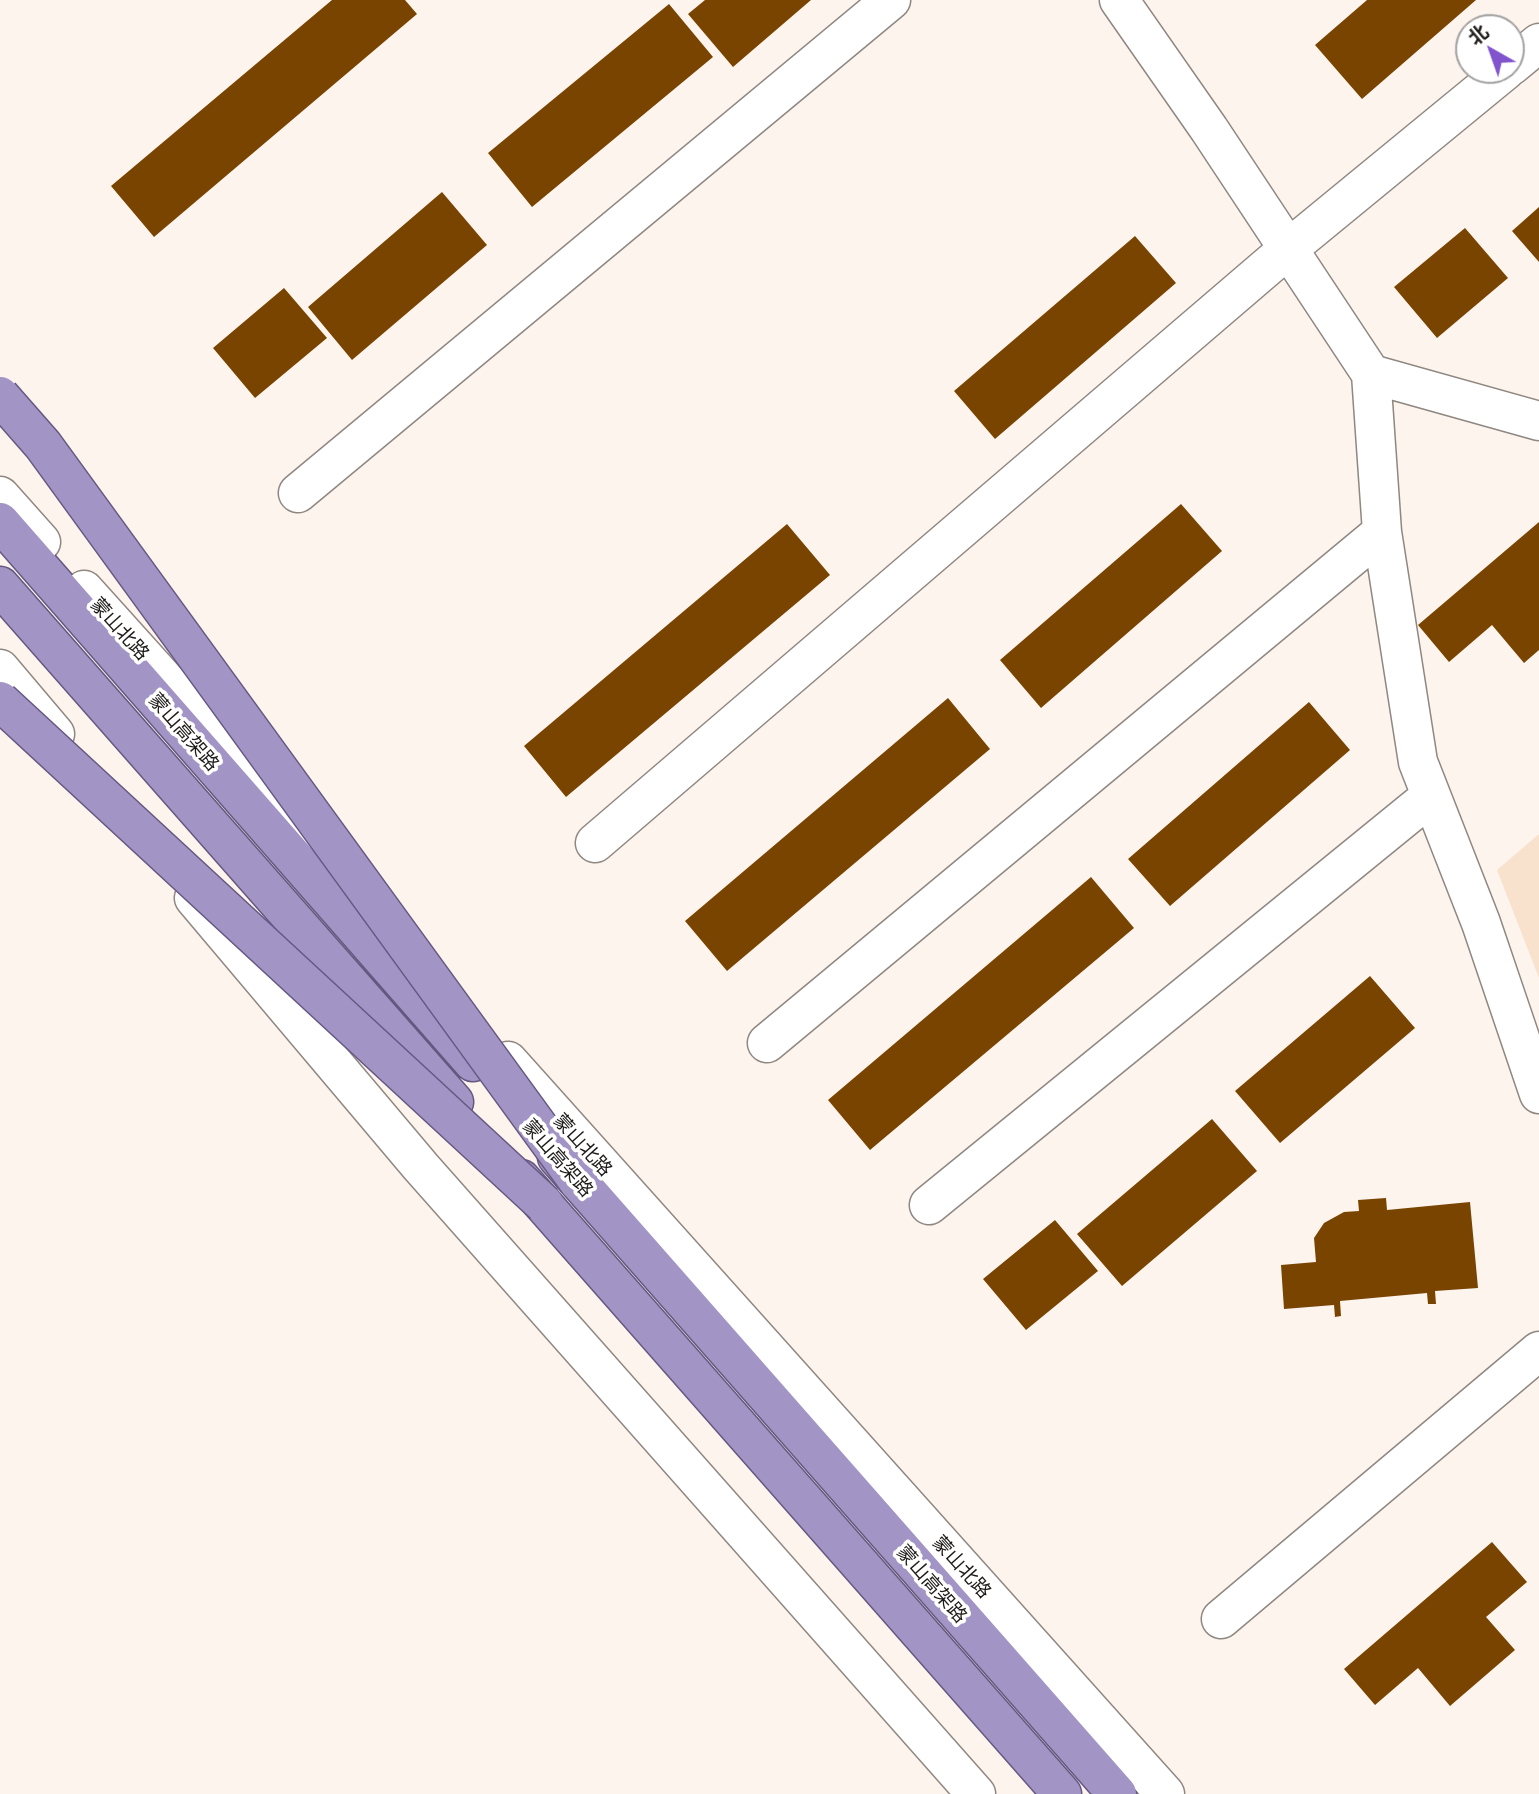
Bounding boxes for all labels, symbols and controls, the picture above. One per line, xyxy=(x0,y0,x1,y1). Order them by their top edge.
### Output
north arrow xyxy=(1455,14,1525,84)
text: 北 xyxy=(1463,19,1492,49)
street label: 蒙山北路 xyxy=(86,593,154,665)
street label: 蒙山高架路 xyxy=(144,689,224,775)
street label: 蒙山北路 xyxy=(549,1109,617,1181)
street label: 蒙山高架路 xyxy=(518,1115,598,1201)
street label: 蒙山北路 xyxy=(928,1531,996,1603)
street label: 蒙山高架路 xyxy=(892,1541,972,1627)

